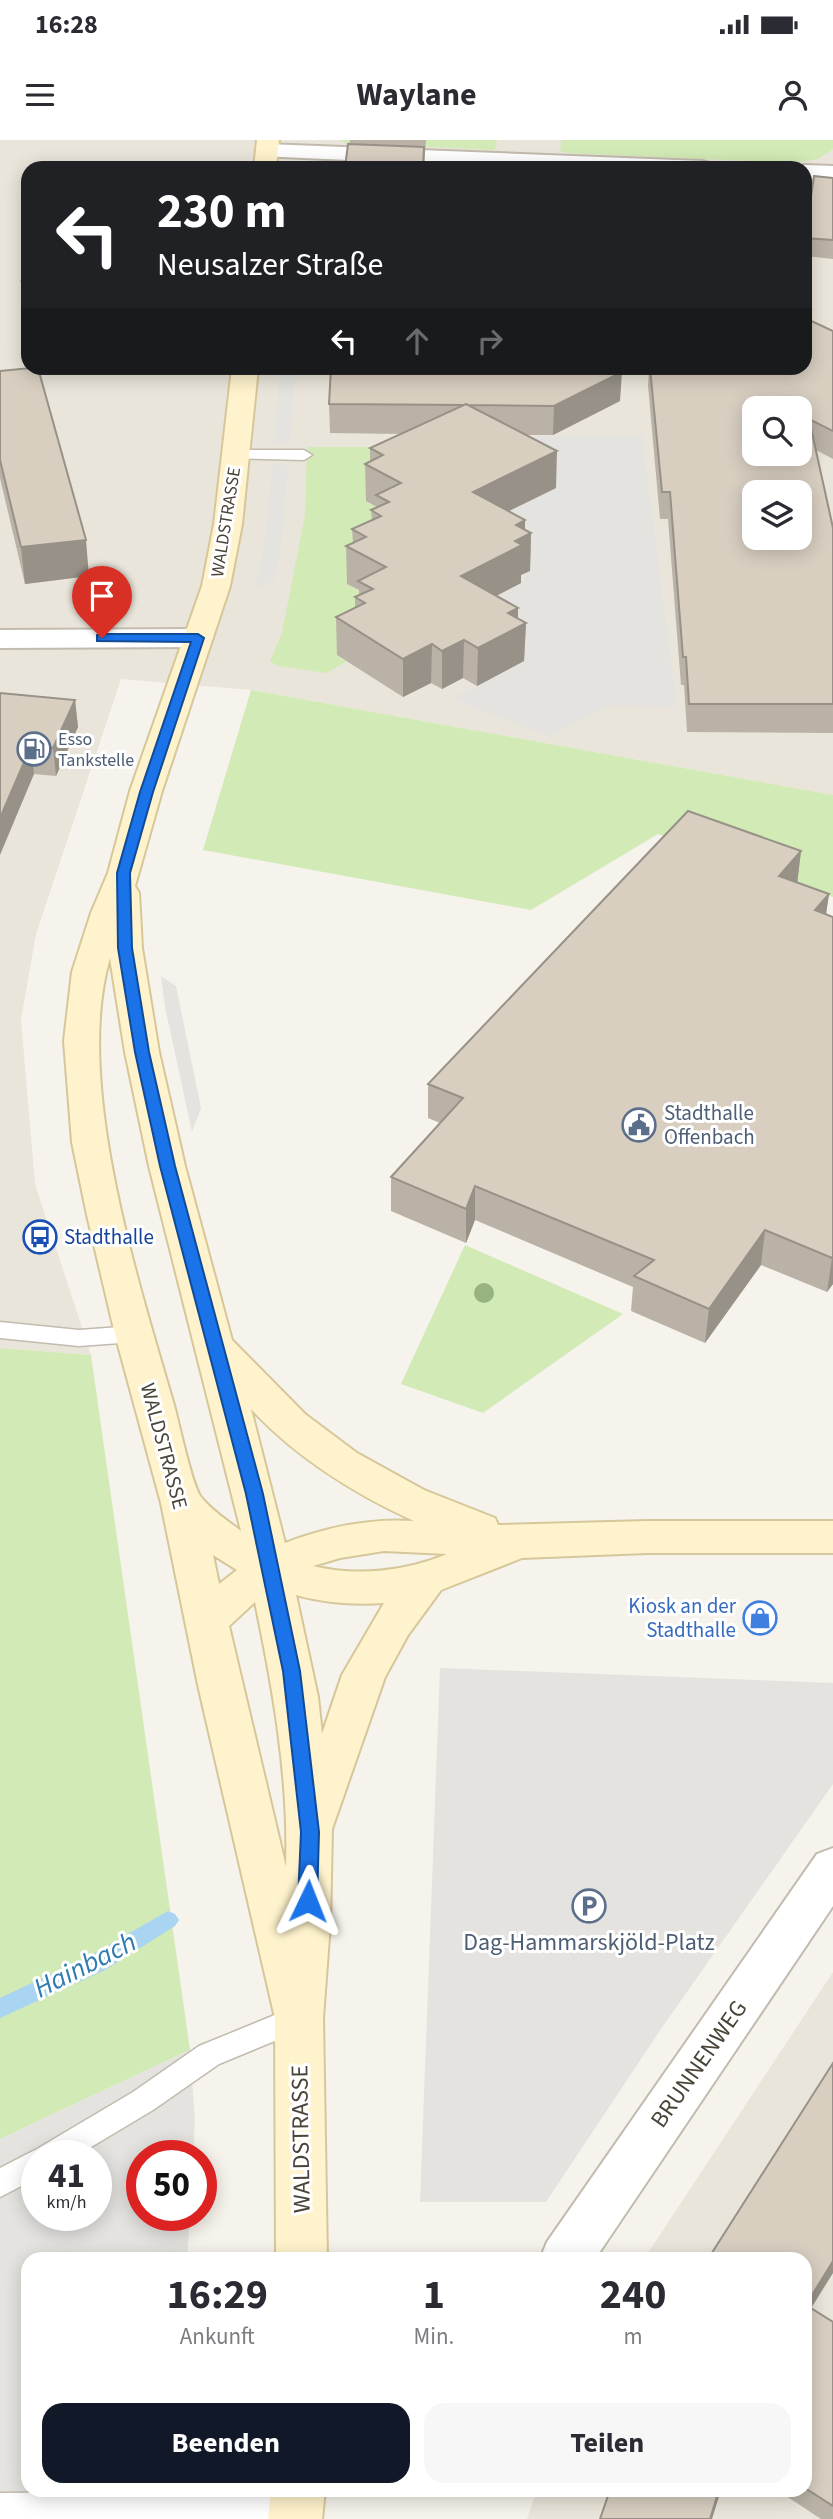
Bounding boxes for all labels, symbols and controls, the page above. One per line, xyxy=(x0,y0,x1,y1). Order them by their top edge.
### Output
text: 16:28 xyxy=(35,6,98,43)
text: Waylane xyxy=(356,72,477,118)
icon: menu xyxy=(21,76,59,114)
icon: person xyxy=(774,76,812,114)
text: 230 m xyxy=(157,177,286,247)
icon: left xyxy=(42,189,133,280)
text: Neusalzer Straße xyxy=(157,242,383,288)
icon: left xyxy=(325,322,363,360)
icon: ahead xyxy=(398,322,436,360)
icon: right xyxy=(471,322,509,360)
map controls xyxy=(742,396,812,550)
button: search xyxy=(742,396,812,466)
street label: WALDSTRASSE xyxy=(205,465,247,579)
button: layers xyxy=(742,480,812,550)
pin xyxy=(72,566,132,638)
icon: arrive xyxy=(83,577,121,615)
place label: Esso Tankstelle xyxy=(58,727,134,773)
fuel station icon: Esso Tankstelle xyxy=(15,730,53,768)
place label: Stadthalle Offenbach xyxy=(664,1098,755,1152)
public building icon: Stadthalle Offenbach xyxy=(620,1106,658,1144)
bus stop icon: Stadthalle xyxy=(21,1218,59,1256)
place label: Stadthalle xyxy=(64,1222,154,1252)
street label: WALDSTRASSE xyxy=(133,1380,195,1512)
place label: Kiosk an der Stadthalle xyxy=(628,1591,737,1645)
shop icon: Kiosk an der Stadthalle xyxy=(741,1599,779,1637)
position arrow xyxy=(271,1864,345,1938)
parking icon: Dag-Hammarskjöld-Platz xyxy=(570,1887,608,1925)
water label: Hainbach xyxy=(27,1922,143,2008)
place label: Dag-Hammarskjöld-Platz xyxy=(463,1925,715,1960)
street label: BRUNNENWEG xyxy=(642,1993,756,2135)
street label: WALDSTRASSE xyxy=(282,2065,320,2213)
speed limit sign: 50 xyxy=(126,2140,217,2231)
text: 41 xyxy=(48,2151,85,2201)
text: km/h xyxy=(47,2190,86,2215)
text: 16:29 xyxy=(167,2265,268,2325)
text: 1 xyxy=(423,2265,445,2325)
text: 240 xyxy=(600,2265,666,2325)
text: Ankunft xyxy=(180,2320,255,2353)
text: Min. xyxy=(414,2320,454,2353)
text: m xyxy=(624,2320,643,2353)
button: Beenden xyxy=(42,2403,410,2483)
button: Teilen xyxy=(424,2403,791,2483)

